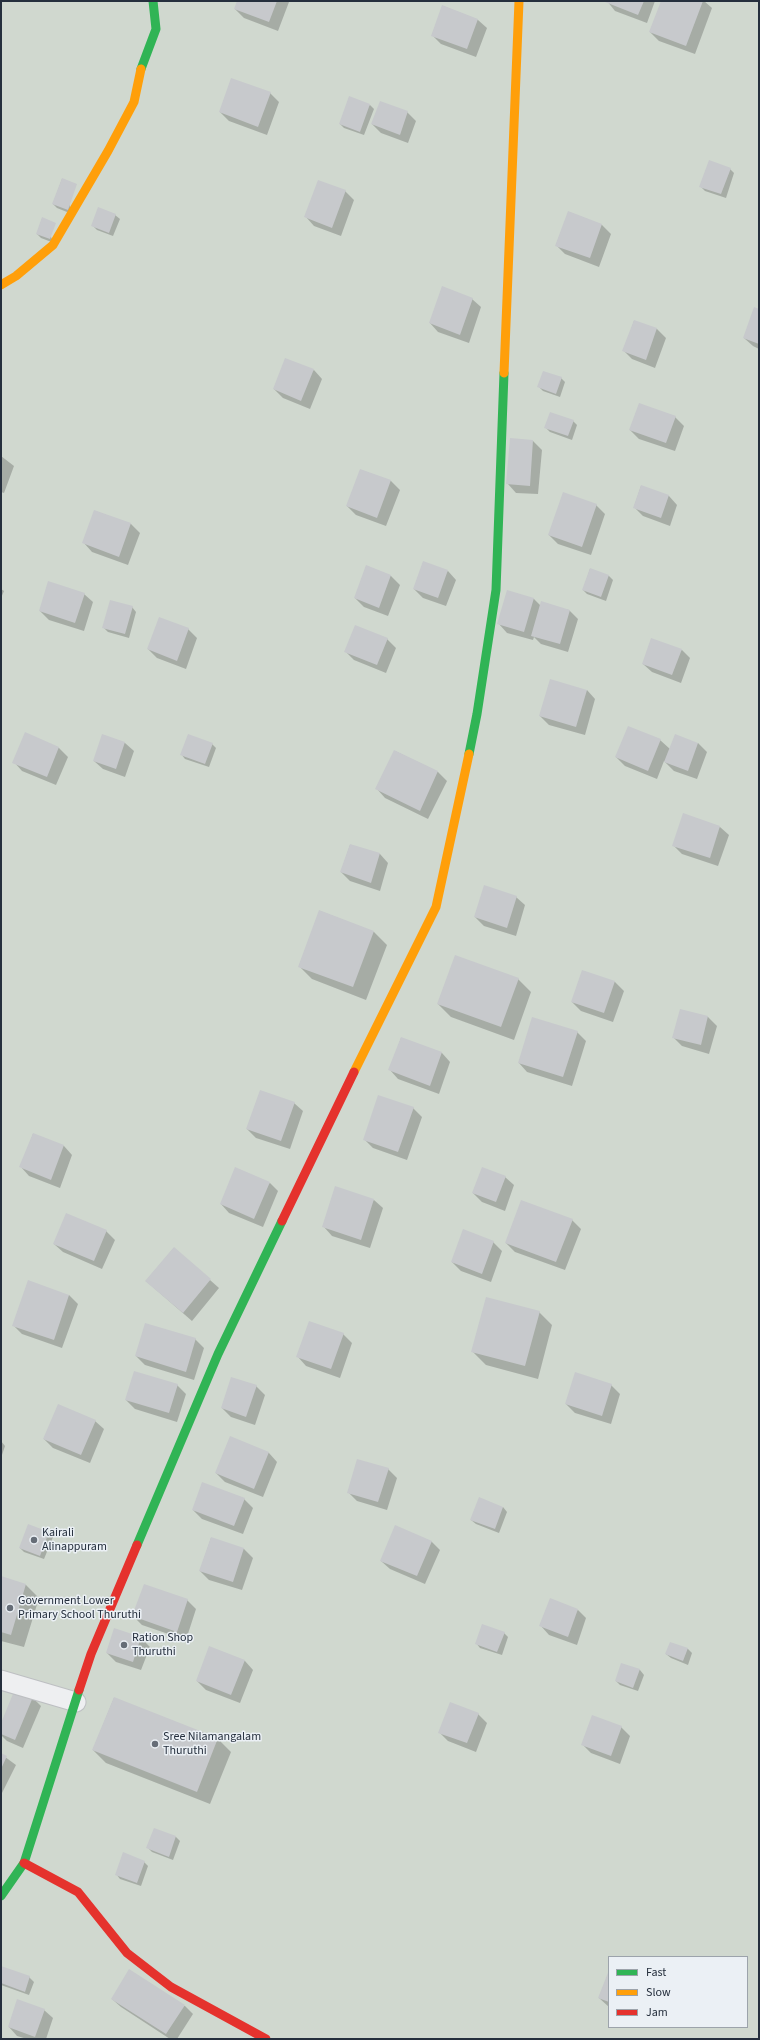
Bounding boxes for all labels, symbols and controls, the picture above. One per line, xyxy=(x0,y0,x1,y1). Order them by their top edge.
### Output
place label: Kairali Alinappuram xyxy=(42,1526,107,1554)
marker: Kairali Alinappuram xyxy=(29,1535,39,1545)
place label: Government Lower Primary School Thuruthi xyxy=(18,1594,141,1622)
marker: Government Lower Primary School Thuruthi xyxy=(5,1603,15,1613)
place label: Ration Shop Thuruthi xyxy=(132,1631,193,1659)
marker: Ration Shop Thuruthi xyxy=(119,1640,129,1650)
place label: Sree Nilamangalam Thuruthi xyxy=(163,1730,261,1758)
marker: Sree Nilamangalam Thuruthi xyxy=(150,1739,160,1749)
legend xyxy=(608,1956,748,2028)
text: Fast xyxy=(646,1964,666,1981)
text: Slow xyxy=(646,1984,671,2001)
text: Jam xyxy=(646,2004,668,2021)

